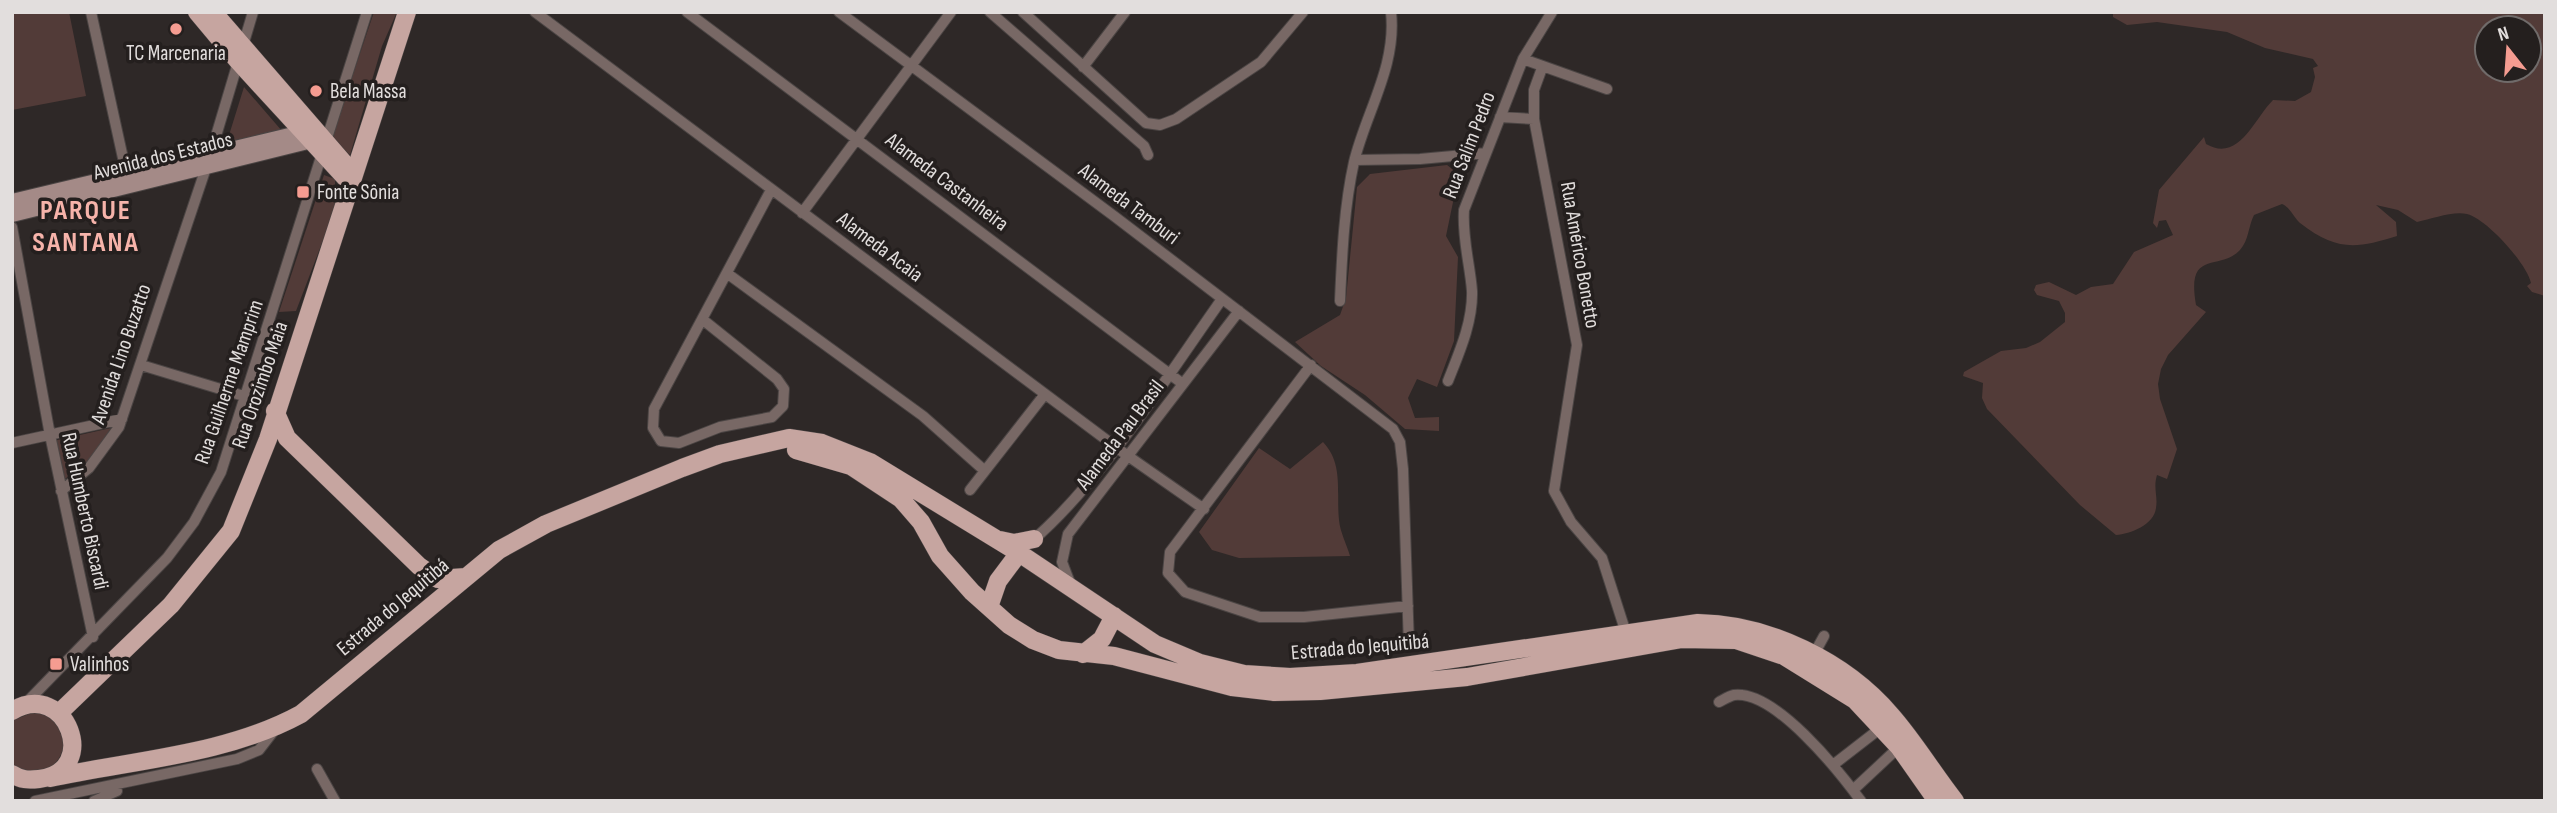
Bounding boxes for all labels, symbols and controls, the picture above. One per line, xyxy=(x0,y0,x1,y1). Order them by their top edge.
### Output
north arrow xyxy=(2473,14,2543,84)
marker: TC Marcenaria xyxy=(168,21,184,37)
text: N xyxy=(2495,22,2512,47)
place label: TC Marcenaria xyxy=(126,41,226,66)
place label: Bela Massa xyxy=(330,79,407,104)
marker: Bela Massa xyxy=(308,83,324,99)
street label: Rua Salim Pedro xyxy=(1437,88,1501,202)
street label: Avenida dos Estados xyxy=(90,127,235,186)
street label: Alameda Castanheira xyxy=(880,127,1013,236)
street label: Alameda Tamburi xyxy=(1073,157,1184,250)
place label: Fonte Sônia xyxy=(317,180,399,205)
street label: Rua Américo Bonetto xyxy=(1555,180,1605,330)
marker: Fonte Sônia xyxy=(295,184,311,200)
district label: PARQUE SANTANA xyxy=(32,194,140,259)
street label: Alameda Acaia xyxy=(831,206,928,287)
street label: Avenida Lino Buzatto xyxy=(85,281,157,428)
street label: Rua Guilherme Mamprim xyxy=(189,297,269,467)
street label: Rua Orozimbo Maia xyxy=(227,318,293,452)
street label: Alameda Pau Brasil xyxy=(1070,375,1169,495)
street label: Rua Humberto Biscardi xyxy=(56,430,114,592)
street label: Estrada do Jequitibá xyxy=(332,553,454,661)
street label: Estrada do Jequitibá xyxy=(1290,629,1430,665)
place label: Valinhos xyxy=(70,652,129,677)
marker: Valinhos xyxy=(48,656,64,672)

